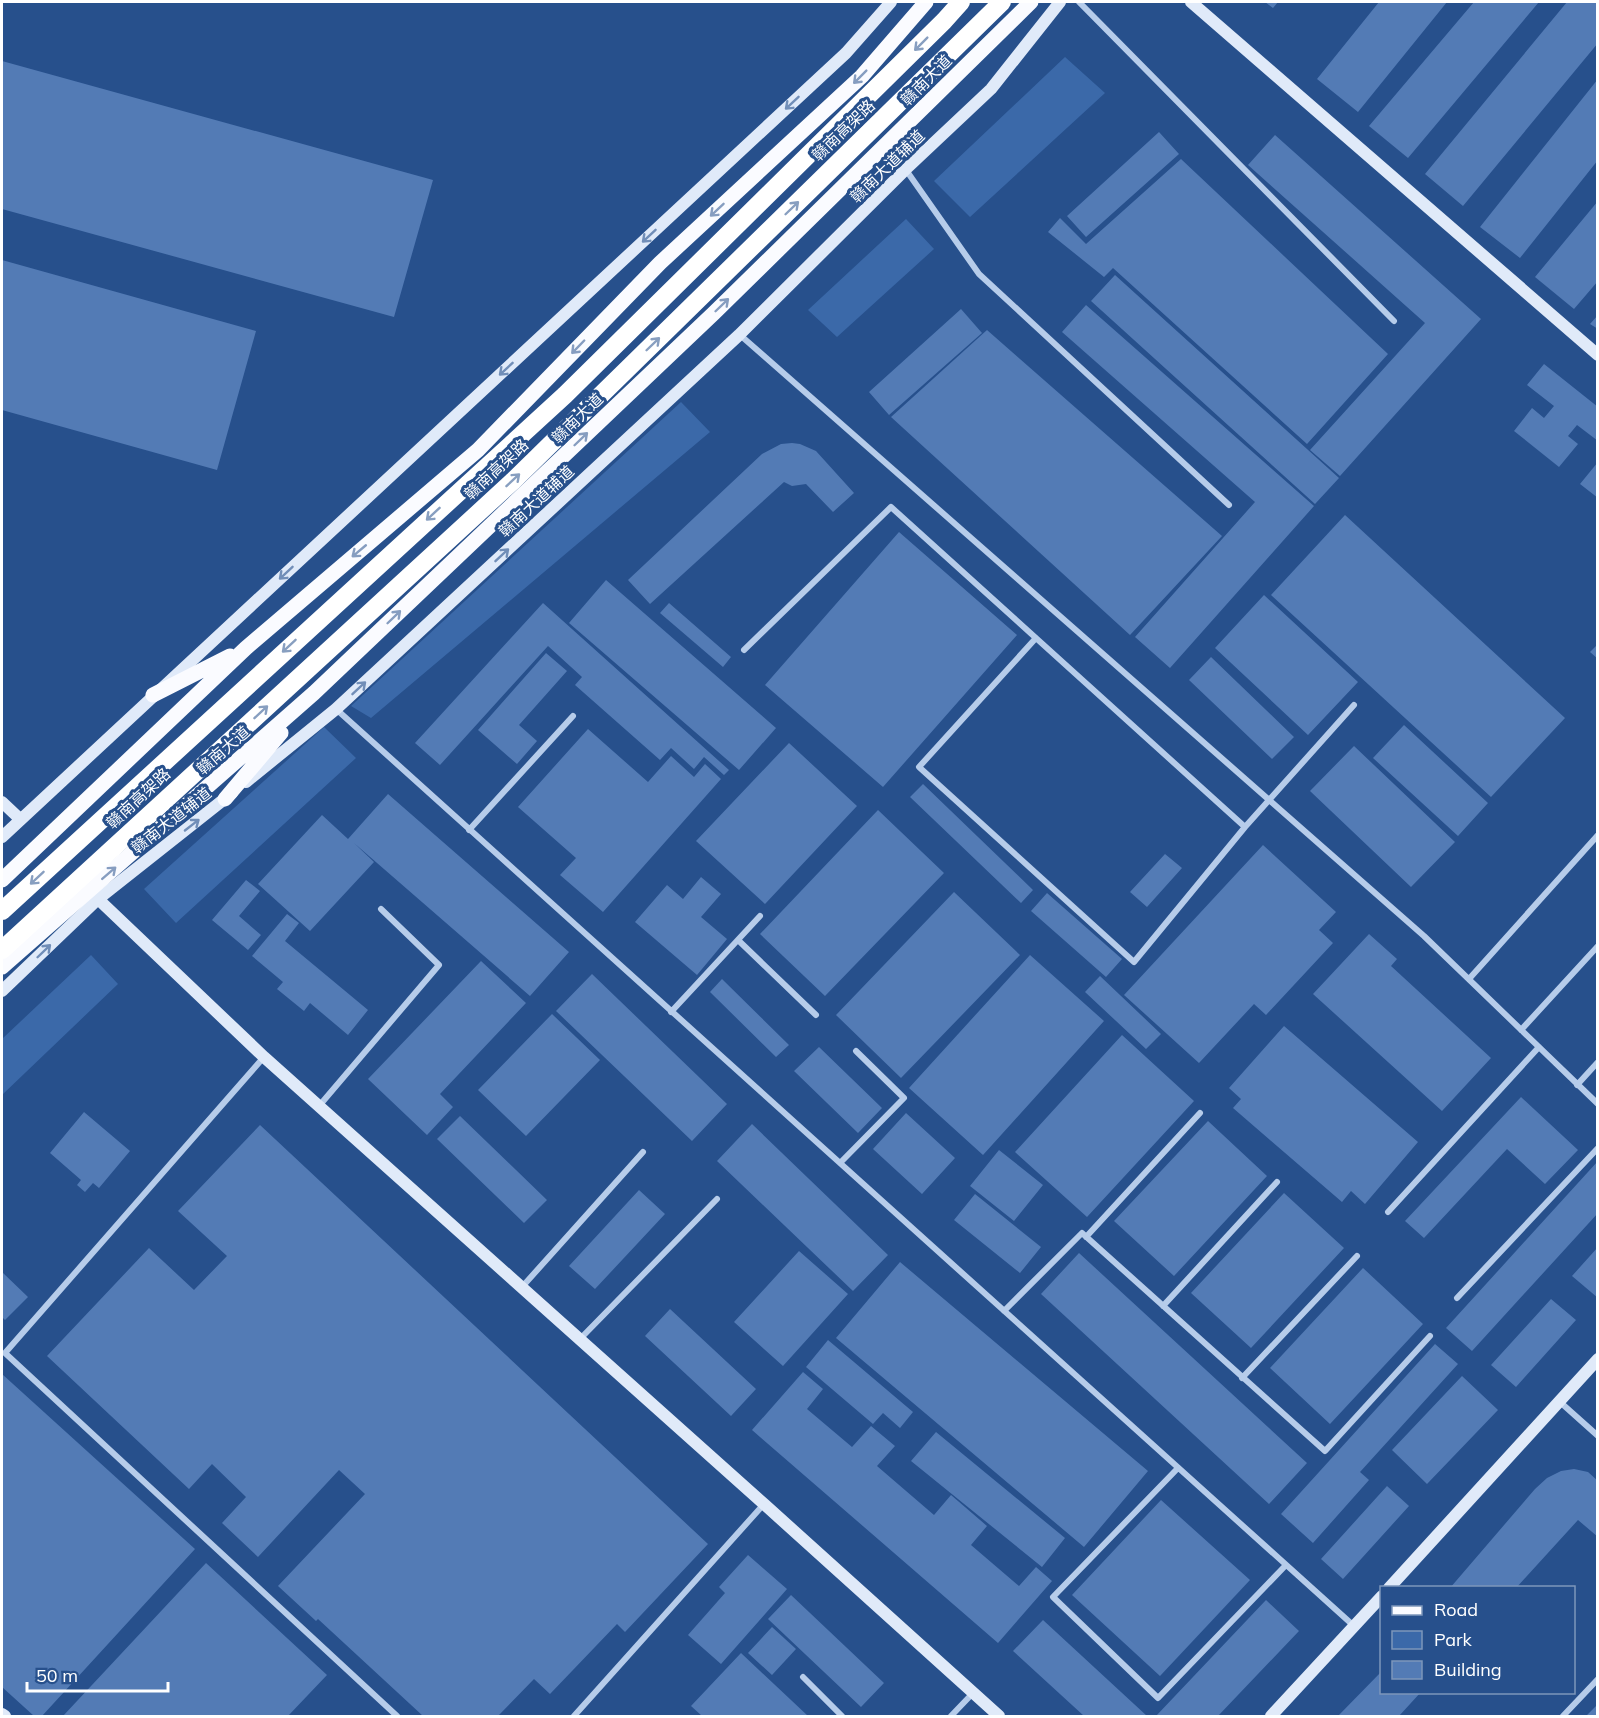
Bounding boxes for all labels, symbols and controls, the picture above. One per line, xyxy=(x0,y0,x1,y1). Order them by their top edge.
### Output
one-way arrow xyxy=(914,37,929,52)
street label: 赣南大道 xyxy=(896,50,956,110)
one-way arrow xyxy=(853,70,867,85)
street label: 赣南高架路 xyxy=(807,95,879,165)
one-way arrow xyxy=(784,96,799,110)
street label: 赣南大道辅道 xyxy=(846,125,928,207)
one-way arrow xyxy=(785,200,800,215)
one-way arrow xyxy=(710,203,725,217)
one-way arrow xyxy=(641,229,656,243)
one-way arrow xyxy=(715,297,730,312)
one-way arrow xyxy=(645,337,660,352)
one-way arrow xyxy=(571,339,585,354)
one-way arrow xyxy=(498,361,513,376)
street label: 赣南大道 xyxy=(547,389,607,447)
one-way arrow xyxy=(574,432,589,446)
street label: 赣南高架路 xyxy=(460,434,532,504)
street label: 赣南大道辅道 xyxy=(494,461,578,541)
one-way arrow xyxy=(506,473,521,488)
one-way arrow xyxy=(426,507,441,521)
one-way arrow xyxy=(351,545,367,558)
one-way arrow xyxy=(494,548,509,562)
one-way arrow xyxy=(278,565,293,580)
one-way arrow xyxy=(387,610,402,624)
one-way arrow xyxy=(282,639,297,653)
one-way arrow xyxy=(351,681,366,695)
one-way arrow xyxy=(254,705,269,719)
street label: 赣南大道 xyxy=(192,721,254,779)
street label: 赣南高架路 xyxy=(102,763,174,833)
street label: 赣南大道辅道 xyxy=(127,783,215,857)
one-way arrow xyxy=(184,818,200,831)
one-way arrow xyxy=(101,867,117,880)
one-way arrow xyxy=(30,871,45,885)
one-way arrow xyxy=(36,944,51,958)
legend xyxy=(1380,1586,1575,1694)
text: Road xyxy=(1434,1598,1478,1621)
text: Park xyxy=(1434,1628,1473,1651)
scale bar xyxy=(27,1655,168,1693)
text: Building xyxy=(1434,1658,1502,1681)
text: 50 m xyxy=(36,1664,78,1687)

